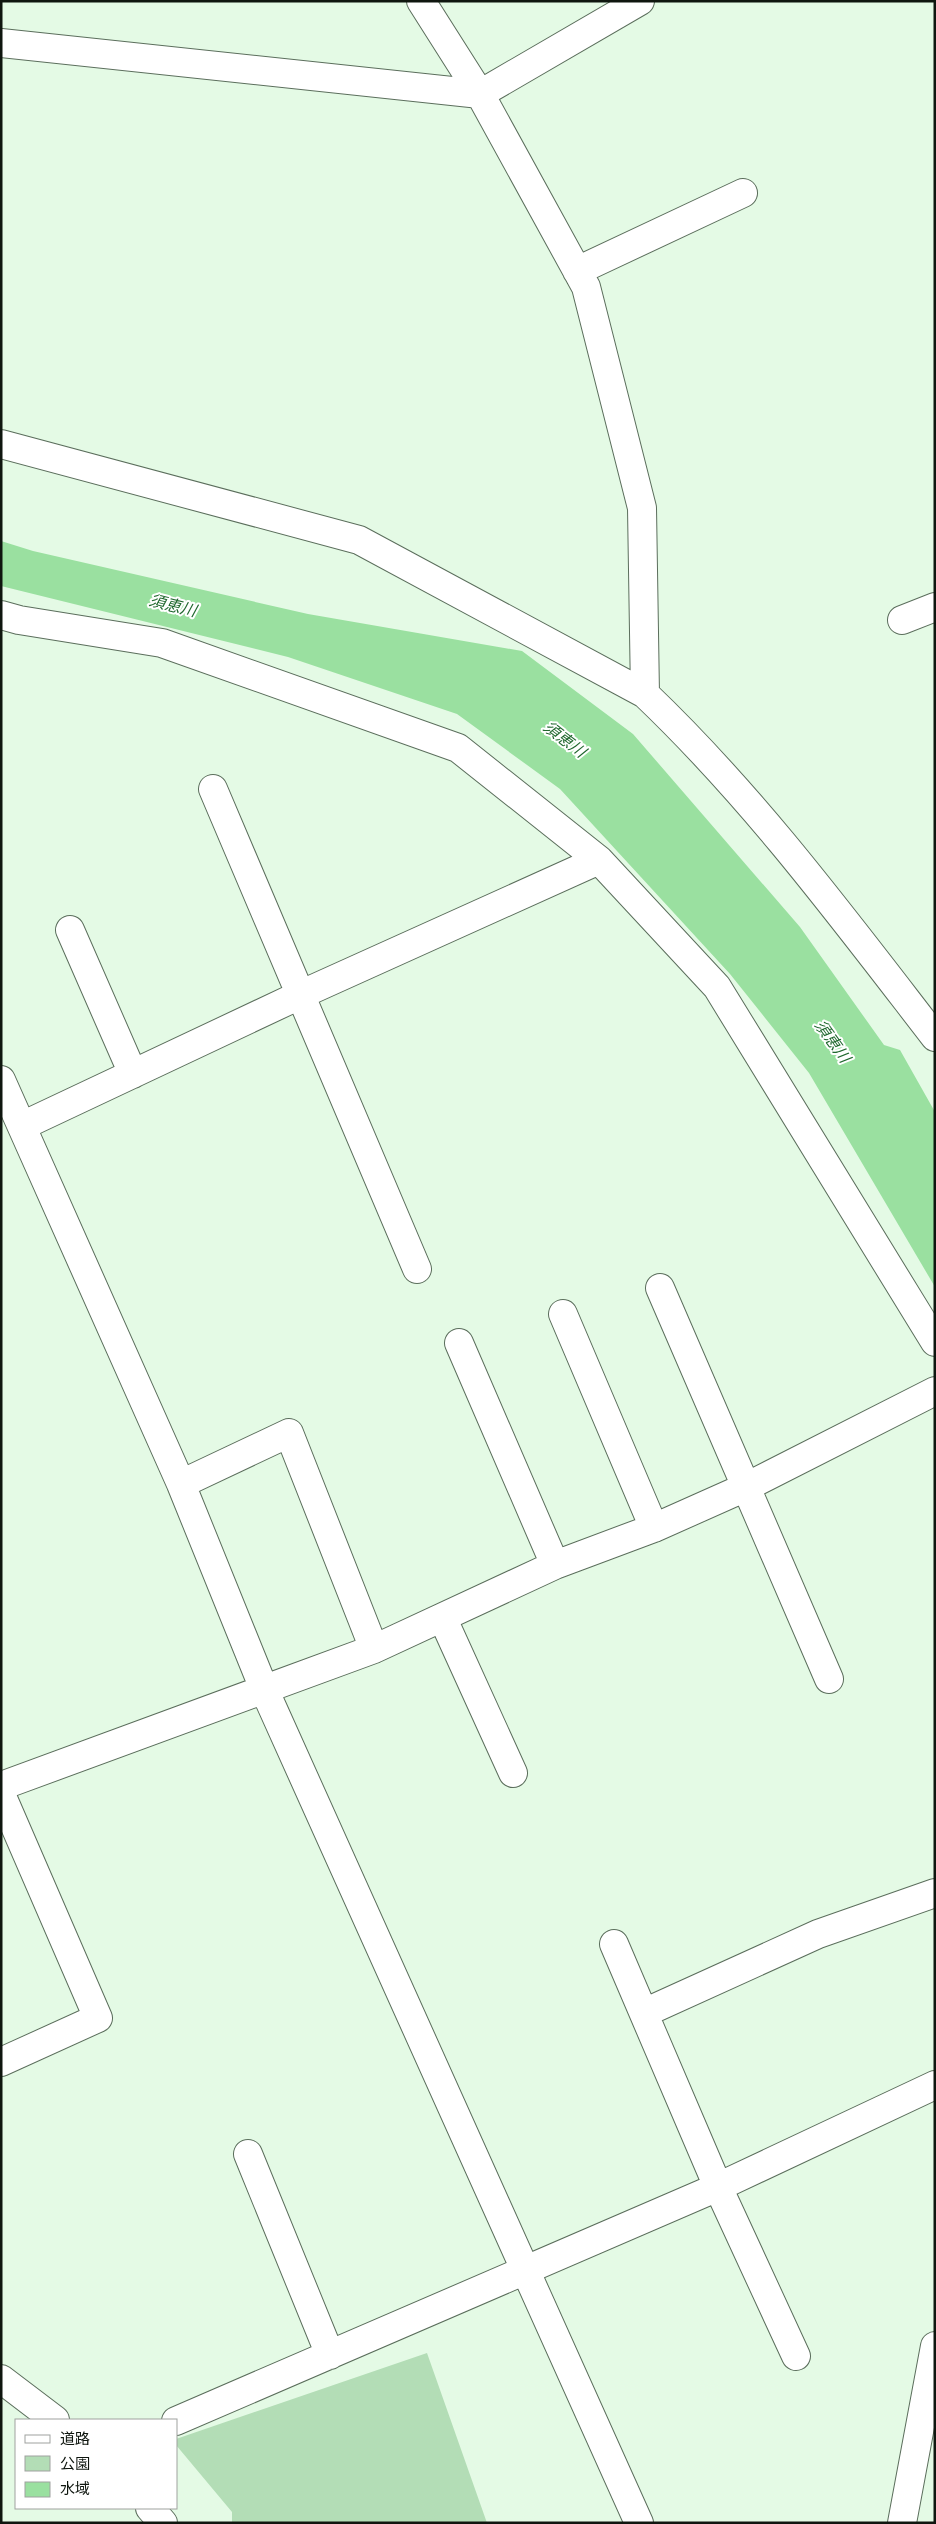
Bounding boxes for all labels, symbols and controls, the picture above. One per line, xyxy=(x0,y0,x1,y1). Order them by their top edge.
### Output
water label: 須恵川 xyxy=(147,590,200,621)
water label: 須恵川 xyxy=(540,717,591,763)
water label: 須恵川 xyxy=(811,1016,856,1068)
legend xyxy=(15,2419,178,2509)
text: 道路 xyxy=(60,2430,90,2448)
text: 公園 xyxy=(60,2455,90,2473)
text: 水域 xyxy=(60,2480,90,2498)

